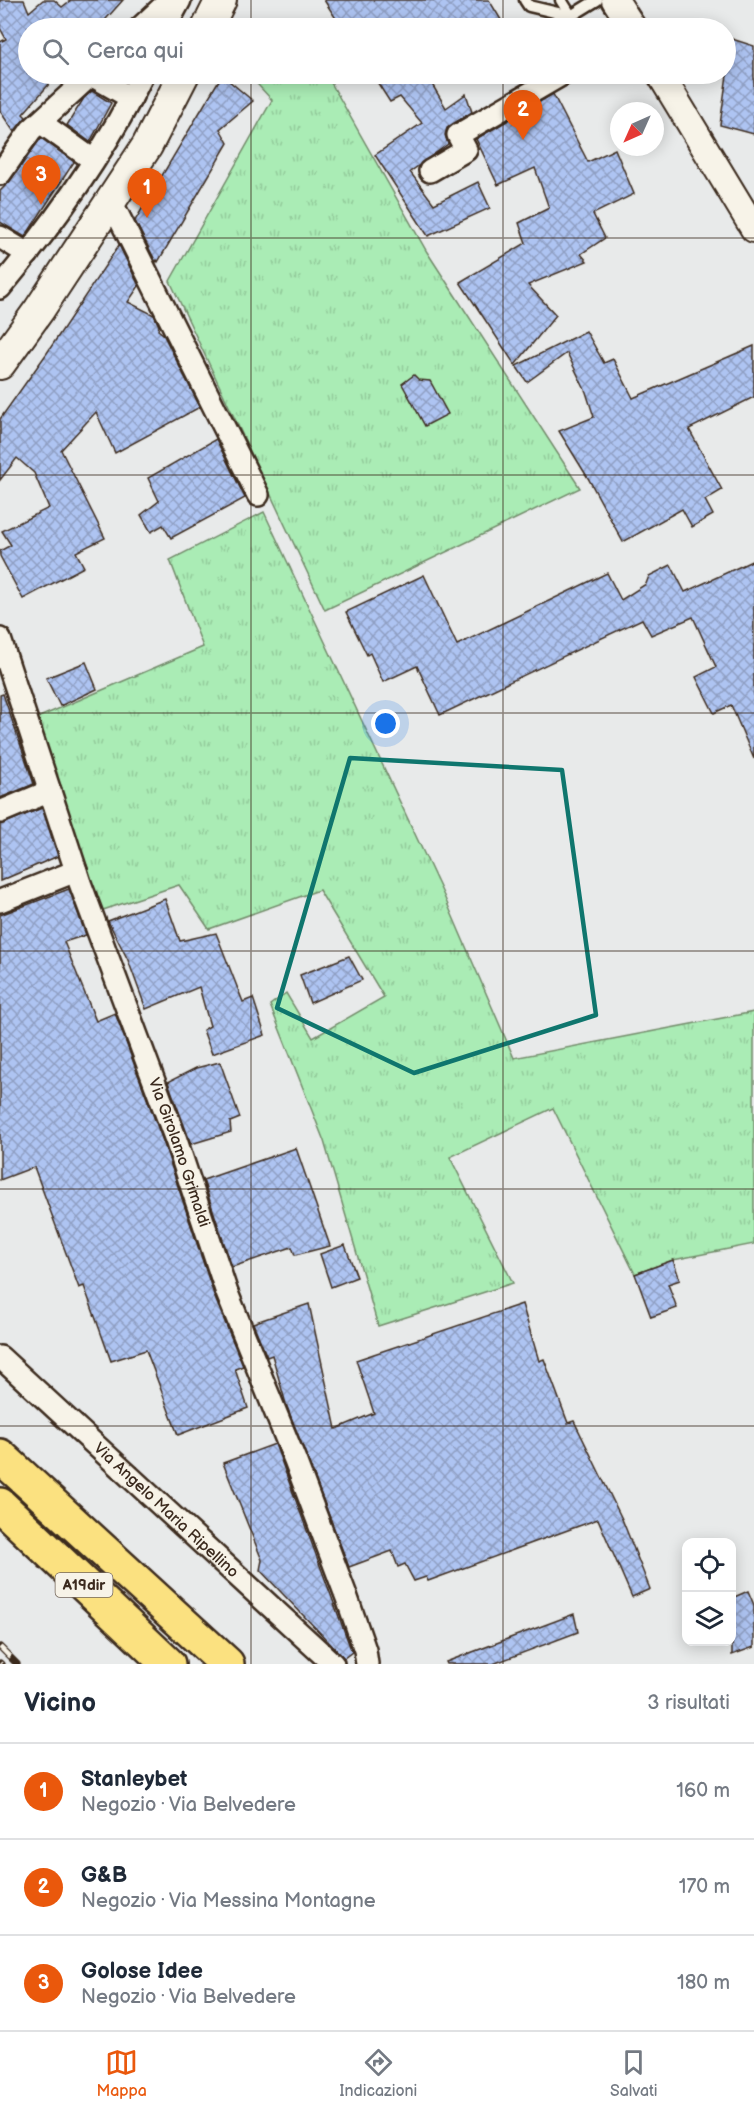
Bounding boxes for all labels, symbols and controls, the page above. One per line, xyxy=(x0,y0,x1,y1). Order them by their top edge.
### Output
search box xyxy=(18,18,736,84)
icon: search xyxy=(39,35,72,68)
text: Cerca qui xyxy=(87,38,184,65)
pin: 2 xyxy=(504,90,542,140)
north arrow xyxy=(610,102,664,156)
pin: 3 xyxy=(22,156,60,205)
pin: 1 xyxy=(128,168,166,218)
your location xyxy=(371,709,400,738)
street label: Via Girolamo Grimaldi xyxy=(144,1075,214,1230)
street label: Via Angelo Maria Ripellino xyxy=(90,1439,243,1582)
map controls xyxy=(682,1538,736,1646)
button: locate xyxy=(682,1538,736,1592)
road number: A19dir xyxy=(56,1573,112,1597)
button: layers xyxy=(682,1592,736,1646)
text: Vicino xyxy=(24,1688,96,1719)
text: 3 risultati xyxy=(647,1691,730,1715)
text: Stanleybet xyxy=(81,1766,187,1793)
text: 1 xyxy=(39,1779,48,1803)
text: 160 m xyxy=(676,1779,730,1803)
text: Negozio · Via Belvedere xyxy=(81,1793,296,1817)
text: G&B xyxy=(81,1862,127,1889)
text: 2 xyxy=(38,1875,49,1899)
text: 170 m xyxy=(679,1875,730,1899)
text: Negozio · Via Messina Montagne xyxy=(81,1889,376,1913)
text: Golose Idee xyxy=(81,1958,203,1985)
text: 3 xyxy=(38,1971,49,1995)
text: 180 m xyxy=(677,1971,730,1995)
text: Negozio · Via Belvedere xyxy=(81,1985,296,2009)
tab: Mappa xyxy=(96,2046,147,2101)
tab: Indicazioni xyxy=(340,2046,417,2101)
tab: Salvati xyxy=(610,2046,658,2101)

